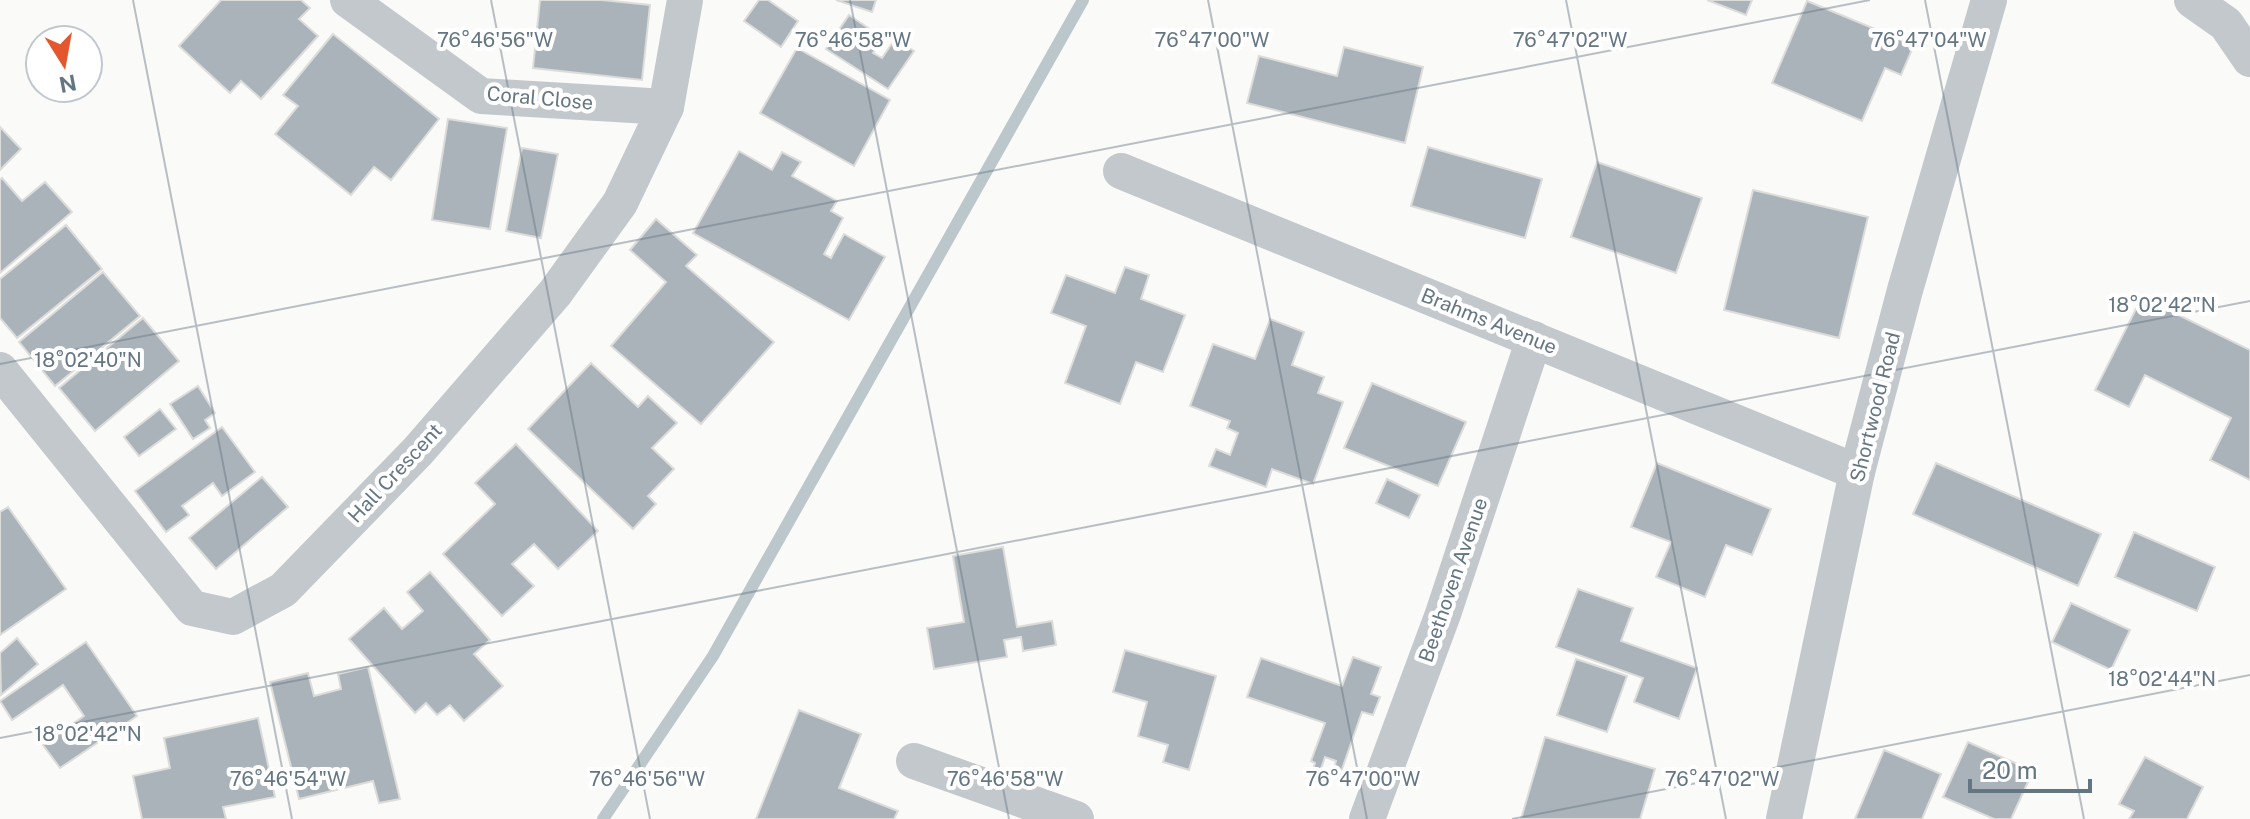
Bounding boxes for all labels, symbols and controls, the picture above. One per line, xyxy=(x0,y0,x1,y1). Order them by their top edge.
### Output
north arrow xyxy=(24,24,104,104)
text: 76°46'56"W xyxy=(437,28,553,52)
text: 76°46'58"W xyxy=(795,28,911,52)
text: 76°47'00"W xyxy=(1155,28,1269,52)
text: 76°47'02"W xyxy=(1513,28,1627,52)
text: 76°47'04"W xyxy=(1871,28,1987,52)
text: N xyxy=(57,69,79,98)
street label: Coral Close xyxy=(486,81,594,115)
street label: Brahms Avenue xyxy=(1418,283,1560,359)
text: 18°02'42"N xyxy=(2108,293,2216,317)
street label: Shortwood Road xyxy=(1845,330,1905,484)
text: 18°02'40"N xyxy=(34,348,142,372)
street label: Hall Crescent xyxy=(343,418,447,528)
street label: Beethoven Avenue xyxy=(1414,495,1492,665)
text: 18°02'44"N xyxy=(2108,667,2216,691)
text: 18°02'42"N xyxy=(34,722,142,746)
scale bar xyxy=(1970,743,2090,793)
text: 20 m xyxy=(1982,756,2038,784)
text: 76°46'54"W xyxy=(230,767,346,791)
text: 76°46'56"W xyxy=(589,767,705,791)
text: 76°46'58"W xyxy=(947,767,1063,791)
text: 76°47'00"W xyxy=(1306,767,1420,791)
text: 76°47'02"W xyxy=(1665,767,1779,791)

